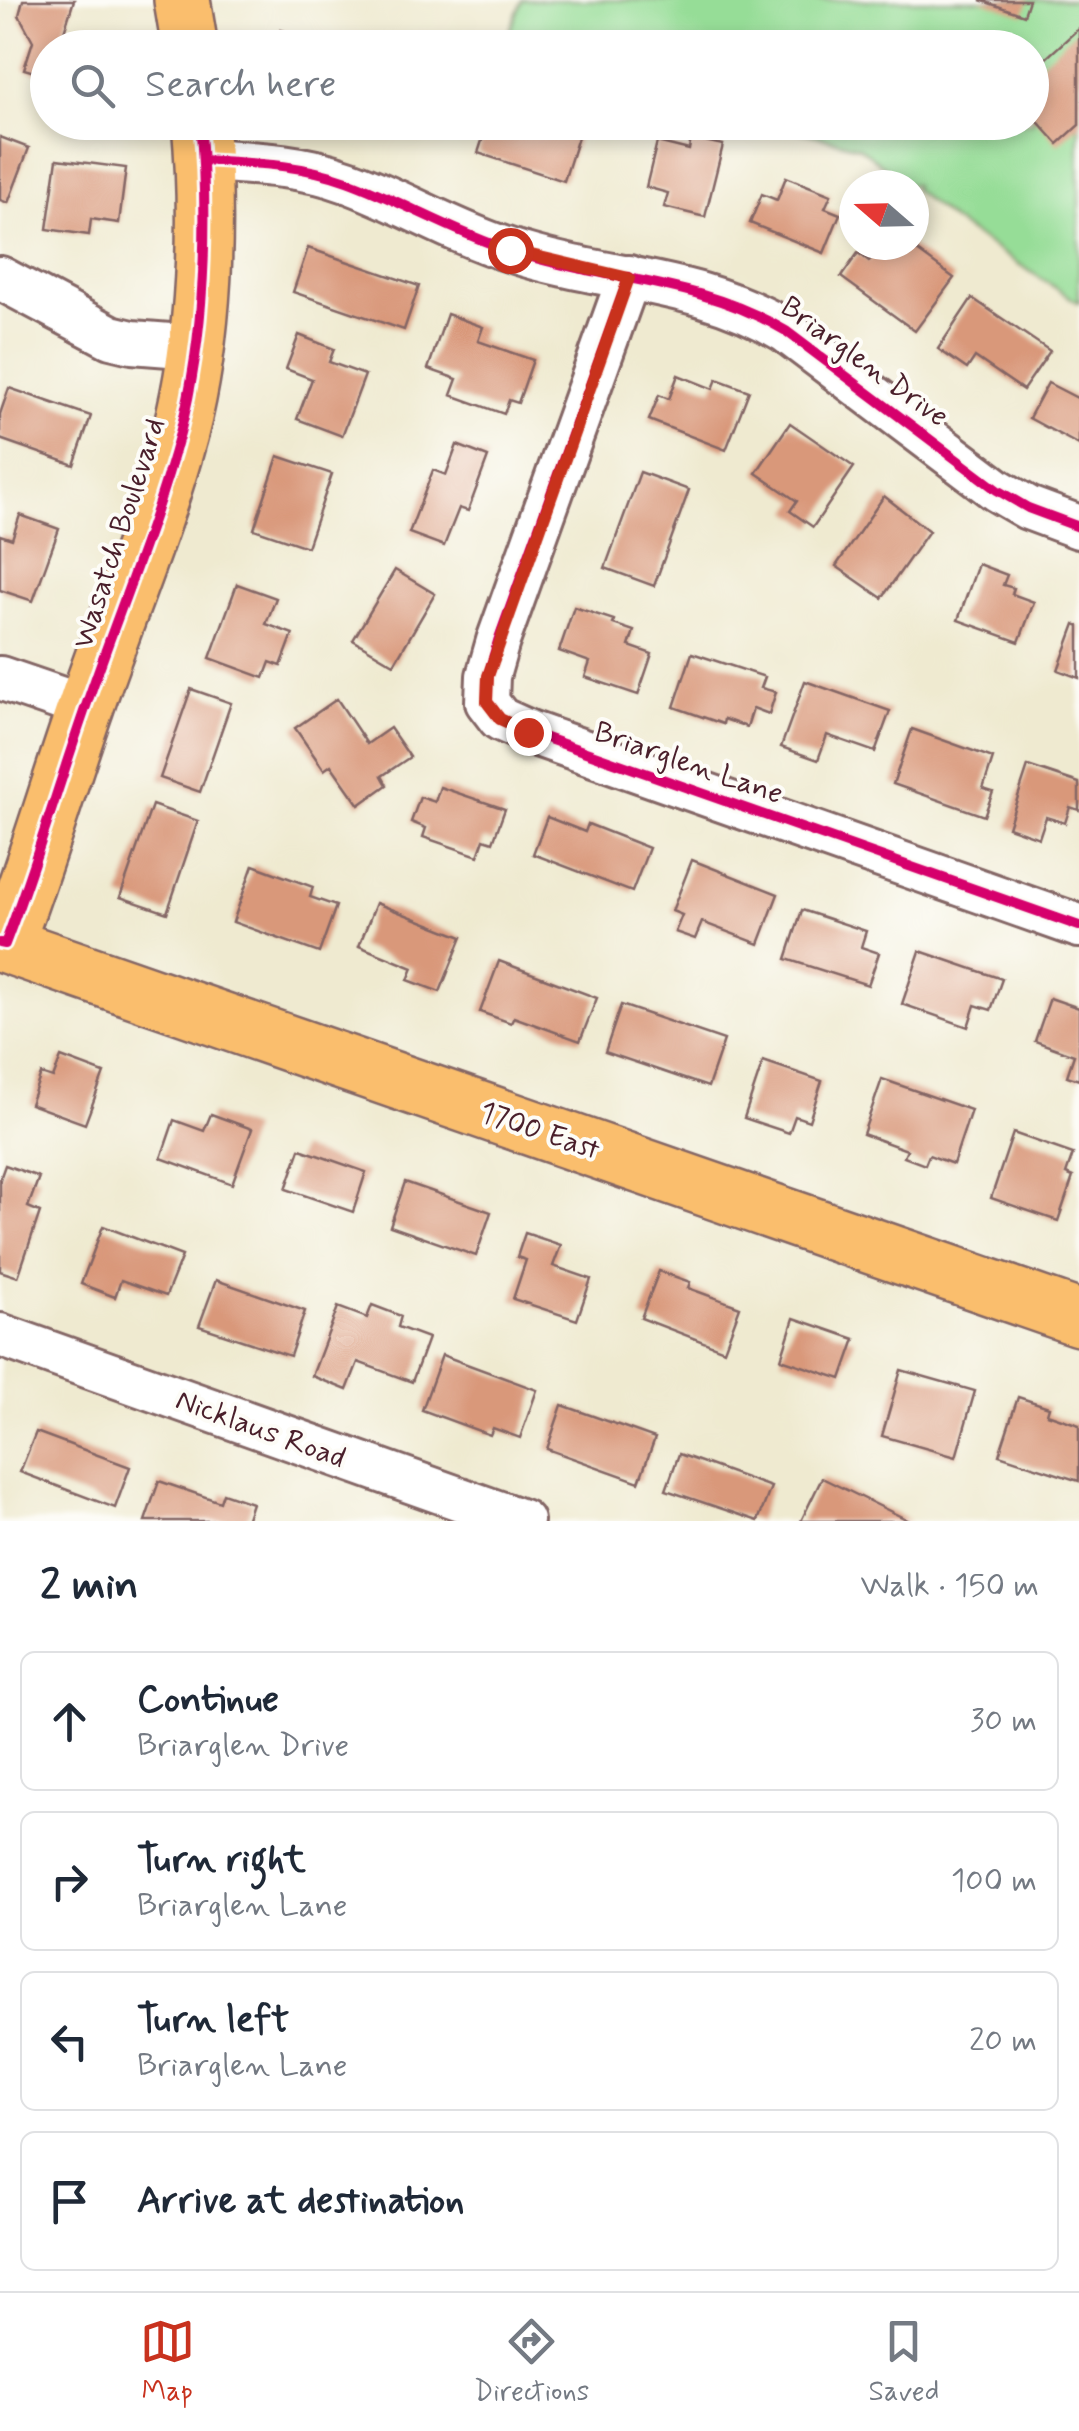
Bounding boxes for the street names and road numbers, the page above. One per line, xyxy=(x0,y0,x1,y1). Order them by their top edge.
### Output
street label: Briarglen Drive xyxy=(772,288,956,436)
street label: Wasatch Boulevard xyxy=(64,413,175,654)
street label: Briarglen Lane xyxy=(589,713,788,814)
street label: 1700 East xyxy=(474,1093,605,1170)
street label: Nicklaus Road xyxy=(170,1381,351,1478)

